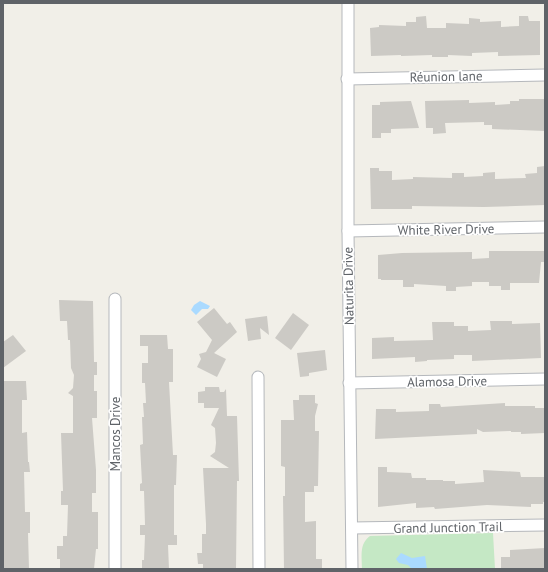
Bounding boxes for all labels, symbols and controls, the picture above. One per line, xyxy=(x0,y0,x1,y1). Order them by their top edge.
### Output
street label: Réunion lane xyxy=(409,67,483,86)
street label: White River Drive xyxy=(398,220,494,239)
street label: Naturita Drive xyxy=(339,247,358,325)
street label: Alamosa Drive xyxy=(407,372,487,391)
street label: Mancos Drive xyxy=(107,397,124,471)
street label: Grand Junction Trail xyxy=(393,518,503,537)

